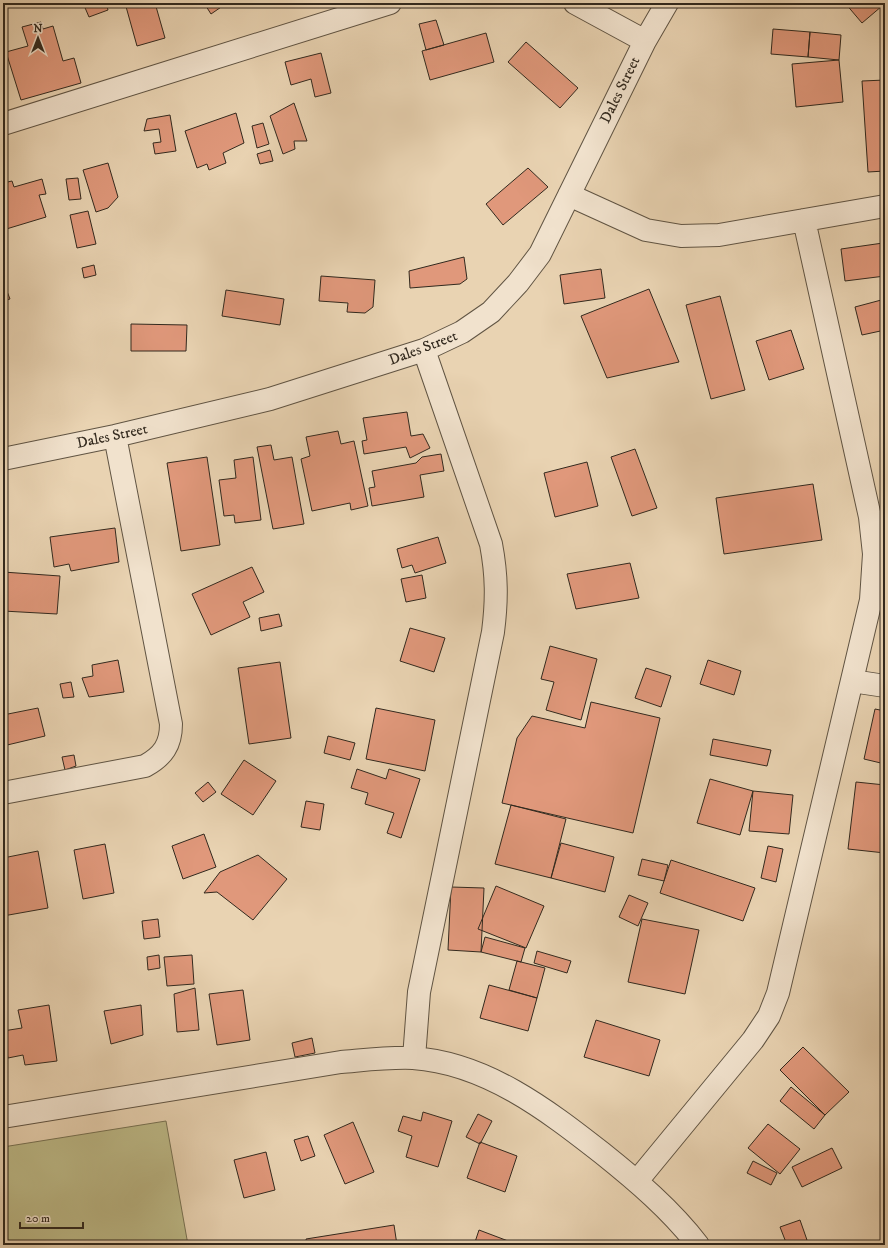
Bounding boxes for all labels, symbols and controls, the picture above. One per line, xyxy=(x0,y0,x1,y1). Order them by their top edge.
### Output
north arrow xyxy=(18,18,58,58)
text: N xyxy=(33,22,43,36)
street label: Dales Street xyxy=(596,53,644,126)
street label: Dales Street xyxy=(386,326,460,370)
street label: Dales Street xyxy=(75,419,149,453)
scale bar xyxy=(20,1204,83,1230)
text: 20 m xyxy=(26,1211,50,1226)

